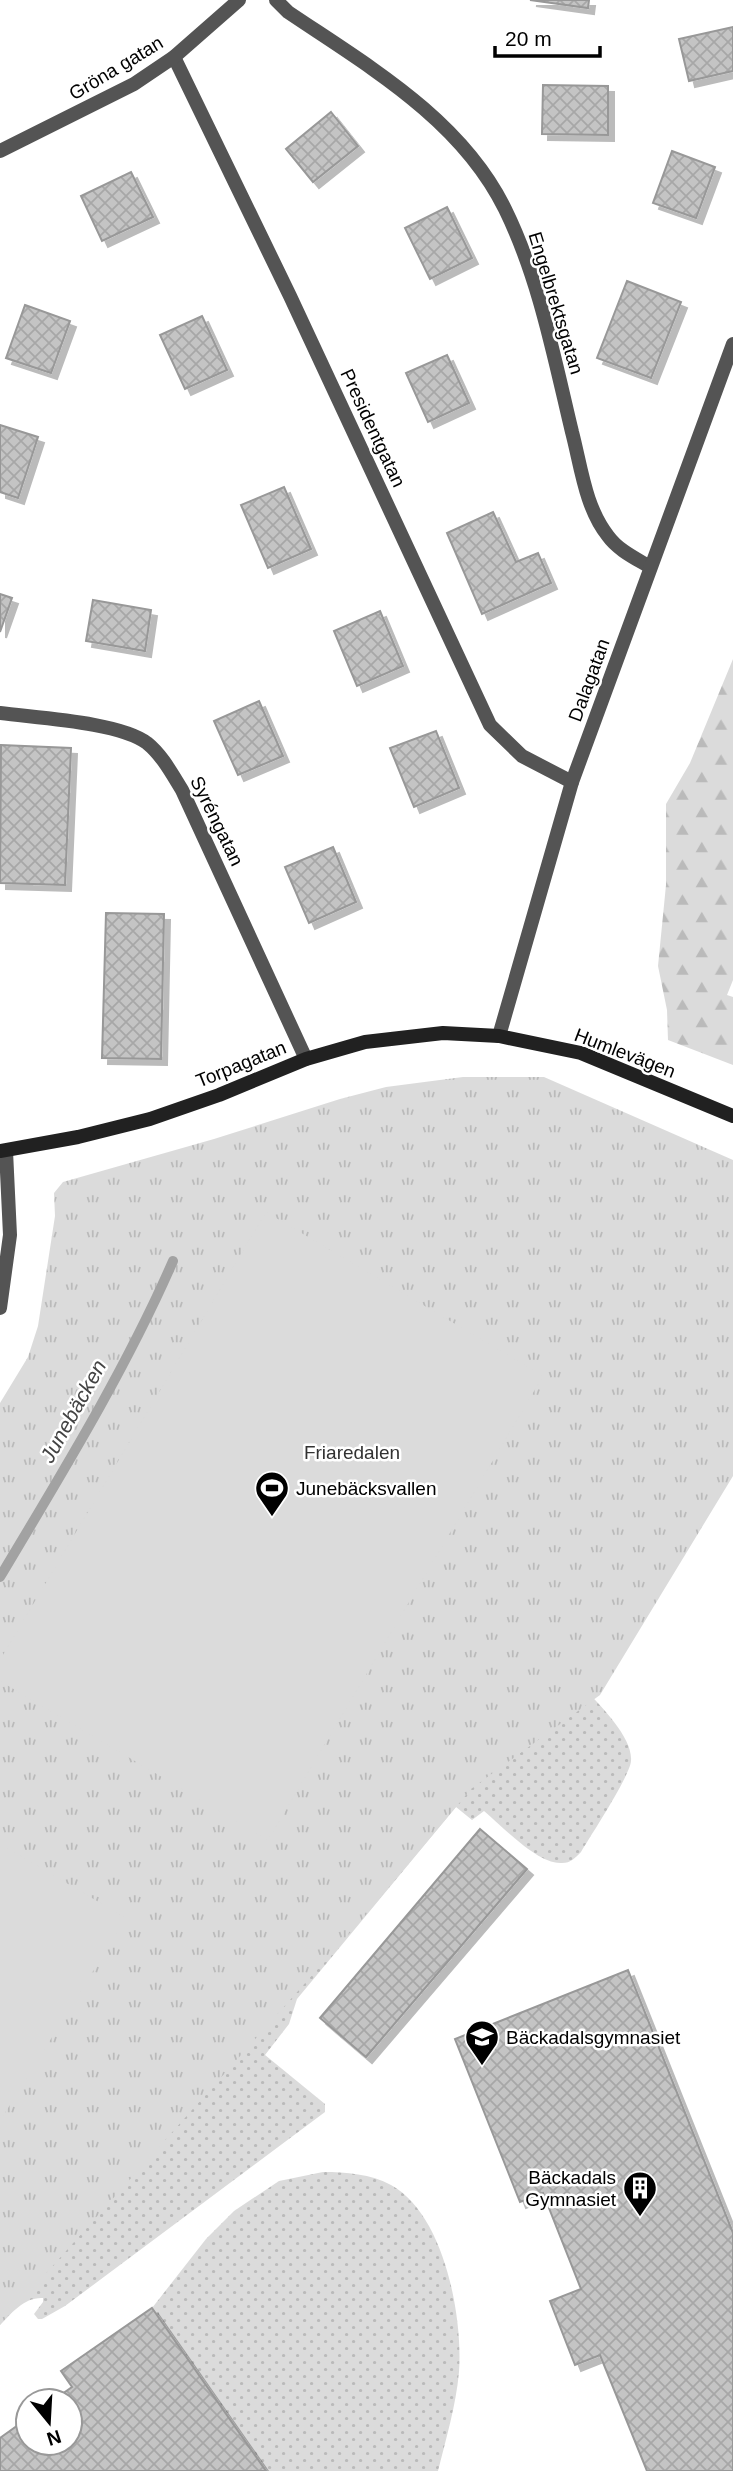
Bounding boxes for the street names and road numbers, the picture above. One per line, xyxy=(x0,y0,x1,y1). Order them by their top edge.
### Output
street label: Gröna gatan xyxy=(65,32,167,104)
street label: Engelbrektsgatan xyxy=(524,229,588,377)
street label: Presidentgatan xyxy=(336,366,410,490)
street label: Dalagatan xyxy=(564,636,614,724)
street label: Syréngatan xyxy=(186,773,248,869)
street label: Humlevägen xyxy=(571,1024,679,1082)
street label: Torpagatan xyxy=(193,1036,289,1092)

